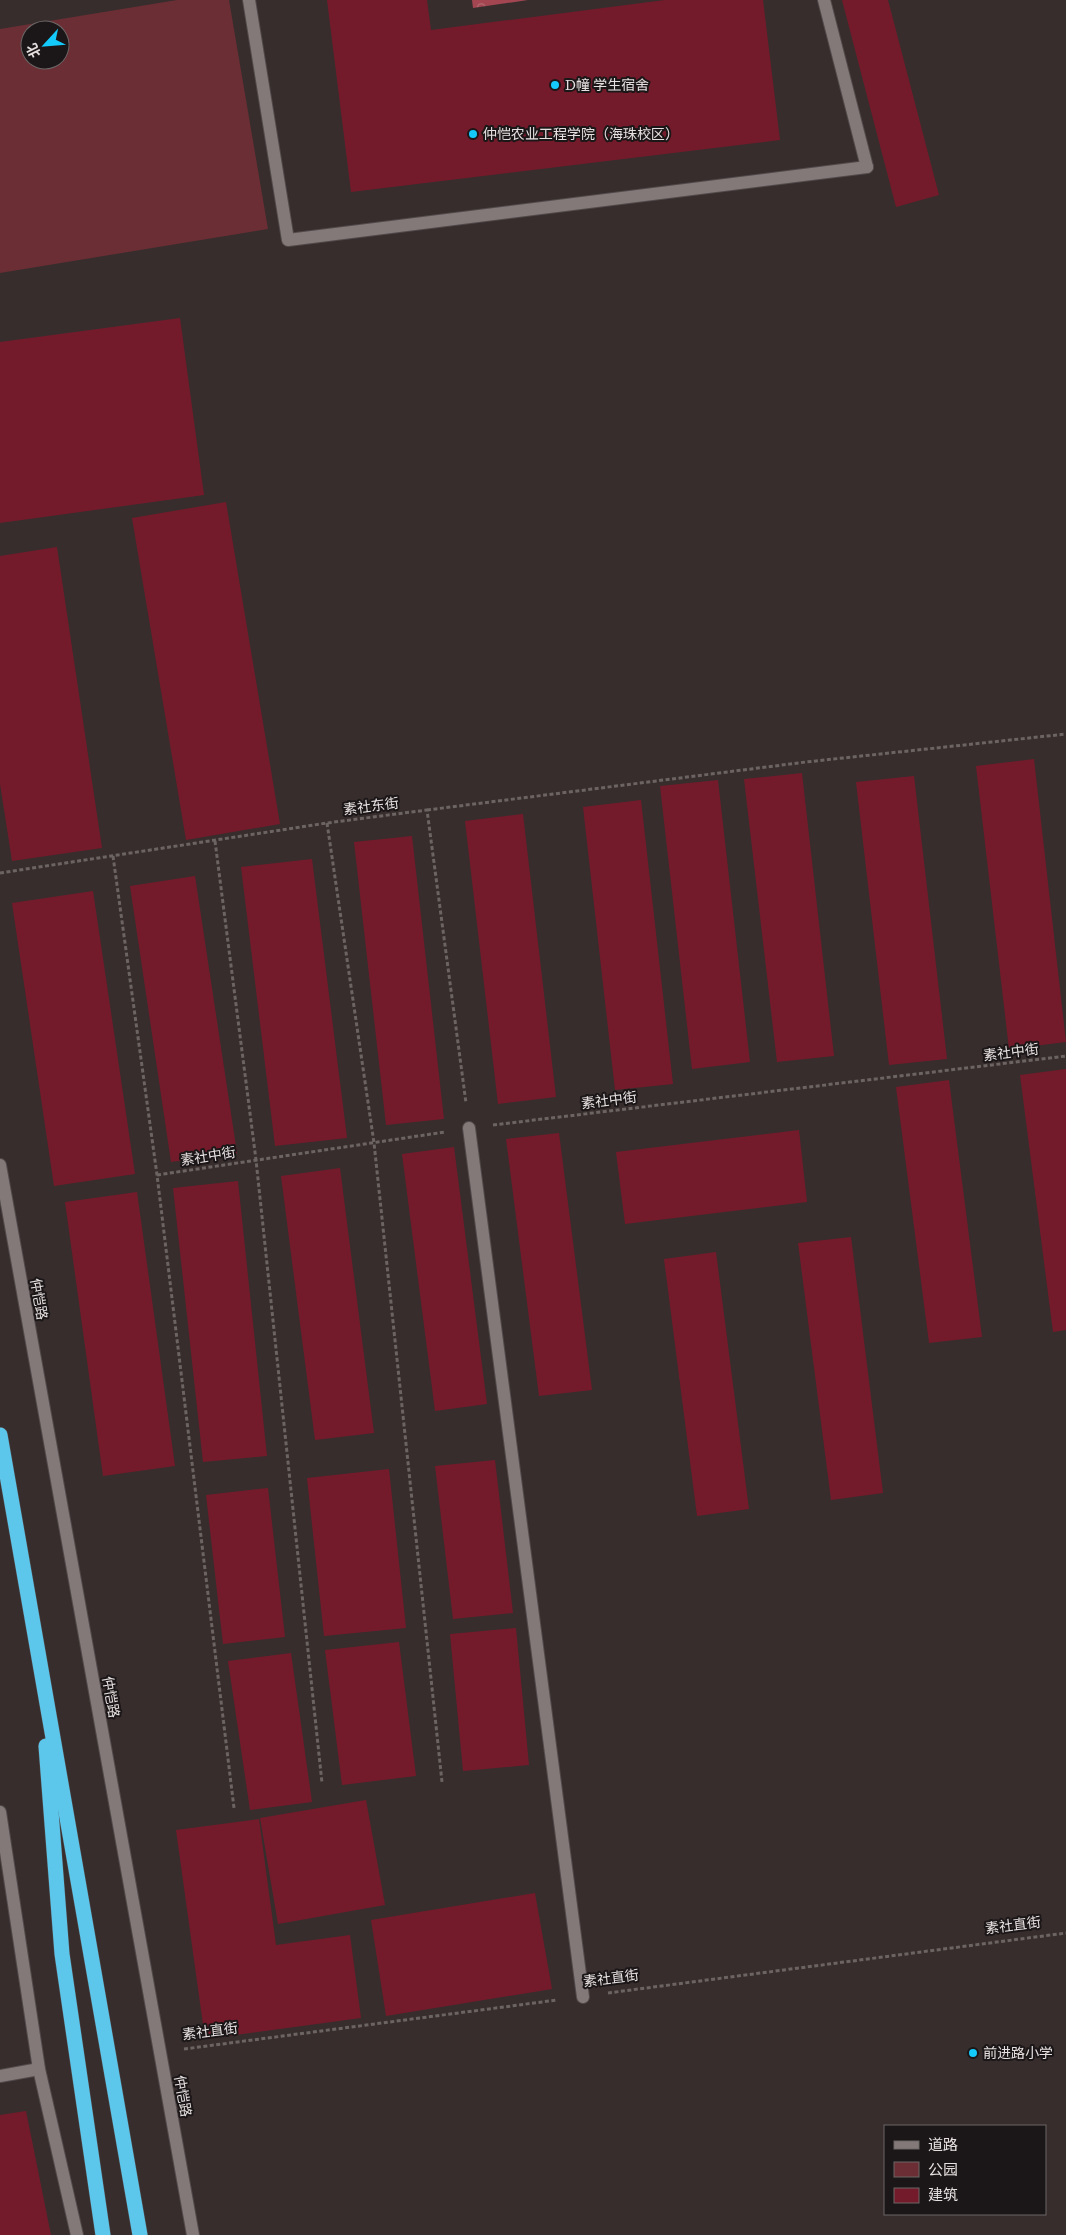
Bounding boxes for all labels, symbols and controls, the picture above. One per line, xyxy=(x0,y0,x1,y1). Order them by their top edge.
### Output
north arrow xyxy=(20,20,70,70)
text: 北 xyxy=(23,41,44,60)
place label: D幢 学生宿舍 xyxy=(565,77,649,93)
marker: D幢 学生宿舍 xyxy=(549,79,561,91)
place label: 仲恺农业工程学院（海珠校区） xyxy=(483,126,679,142)
marker: 仲恺农业工程学院（海珠校区） xyxy=(467,128,479,140)
street label: 素社东街 xyxy=(342,795,400,817)
street label: 素社中街 xyxy=(982,1041,1040,1063)
street label: 素社中街 xyxy=(580,1089,638,1111)
street label: 素社中街 xyxy=(179,1144,237,1168)
street label: 仲恺路 xyxy=(27,1277,51,1321)
street label: 仲恺路 xyxy=(99,1675,123,1719)
street label: 素社直街 xyxy=(984,1914,1042,1936)
street label: 素社直街 xyxy=(582,1967,640,1989)
street label: 素社直街 xyxy=(181,2020,239,2042)
place label: 前进路小学 xyxy=(983,2045,1053,2061)
marker: 前进路小学 xyxy=(967,2047,979,2059)
street label: 仲恺路 xyxy=(171,2074,195,2118)
legend xyxy=(884,2125,1046,2215)
text: 道路 xyxy=(928,2136,958,2154)
text: 公园 xyxy=(928,2161,958,2179)
text: 建筑 xyxy=(928,2186,958,2204)

